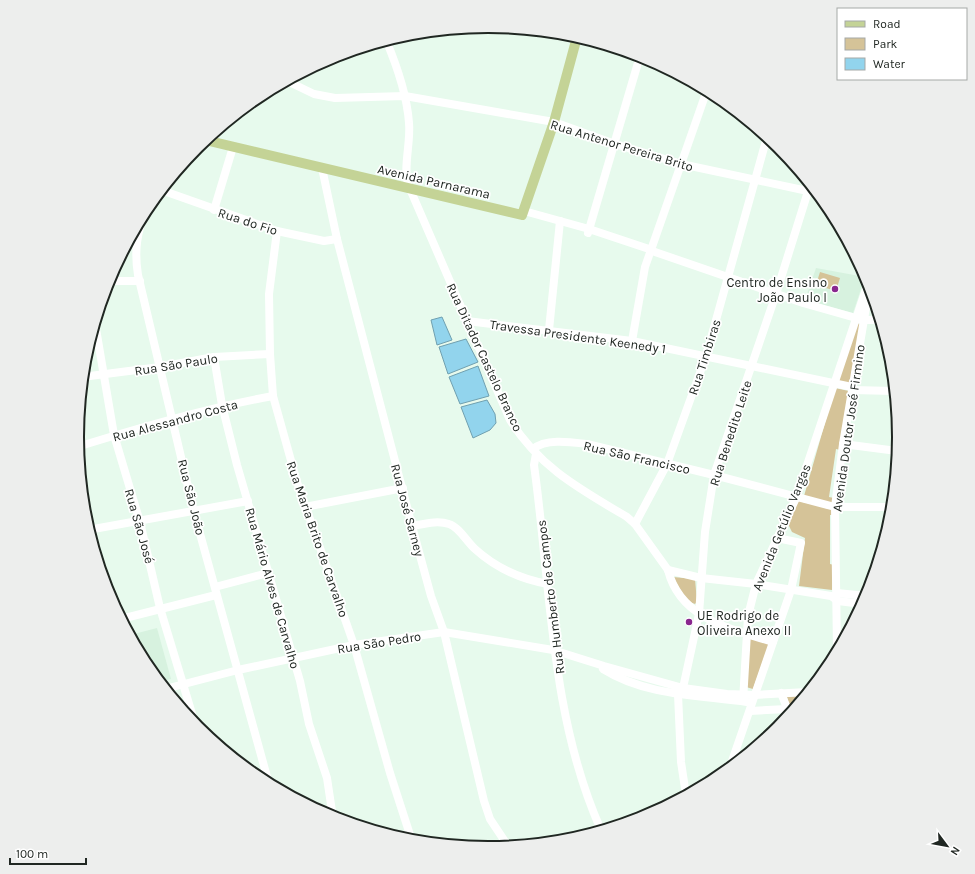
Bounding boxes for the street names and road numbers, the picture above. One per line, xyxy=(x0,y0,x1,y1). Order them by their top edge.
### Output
street label: Rua Antenor Pereira Brito xyxy=(549,117,695,174)
street label: Avenida Parnarama xyxy=(376,161,492,202)
street label: Rua do Fio xyxy=(216,205,280,238)
street label: Rua Ditador Castelo Branco xyxy=(443,281,526,434)
street label: Travessa Presidente Keenedy 1 xyxy=(489,317,667,356)
street label: Rua Timbiras xyxy=(685,317,724,397)
street label: Avenida Doutor José Firmino xyxy=(829,343,868,513)
street label: Rua São Paulo xyxy=(133,350,219,378)
street label: Rua Benedito Leite xyxy=(706,378,755,488)
street label: Rua Alessandro Costa xyxy=(111,397,239,444)
street label: Rua São Francisco xyxy=(582,438,692,477)
street label: Rua São João xyxy=(175,458,208,537)
street label: Rua Maria Brito de Carvalho xyxy=(284,459,351,619)
street label: Avenida Getúlio Vargas xyxy=(749,461,814,593)
street label: Rua José Sarney xyxy=(388,462,427,558)
street label: Rua São José xyxy=(122,487,157,566)
street label: Rua Mário Alves de Carvalho xyxy=(242,506,303,670)
street label: Rua Humberto de Campos xyxy=(534,519,567,675)
street label: Rua São Pedro xyxy=(336,628,422,657)

